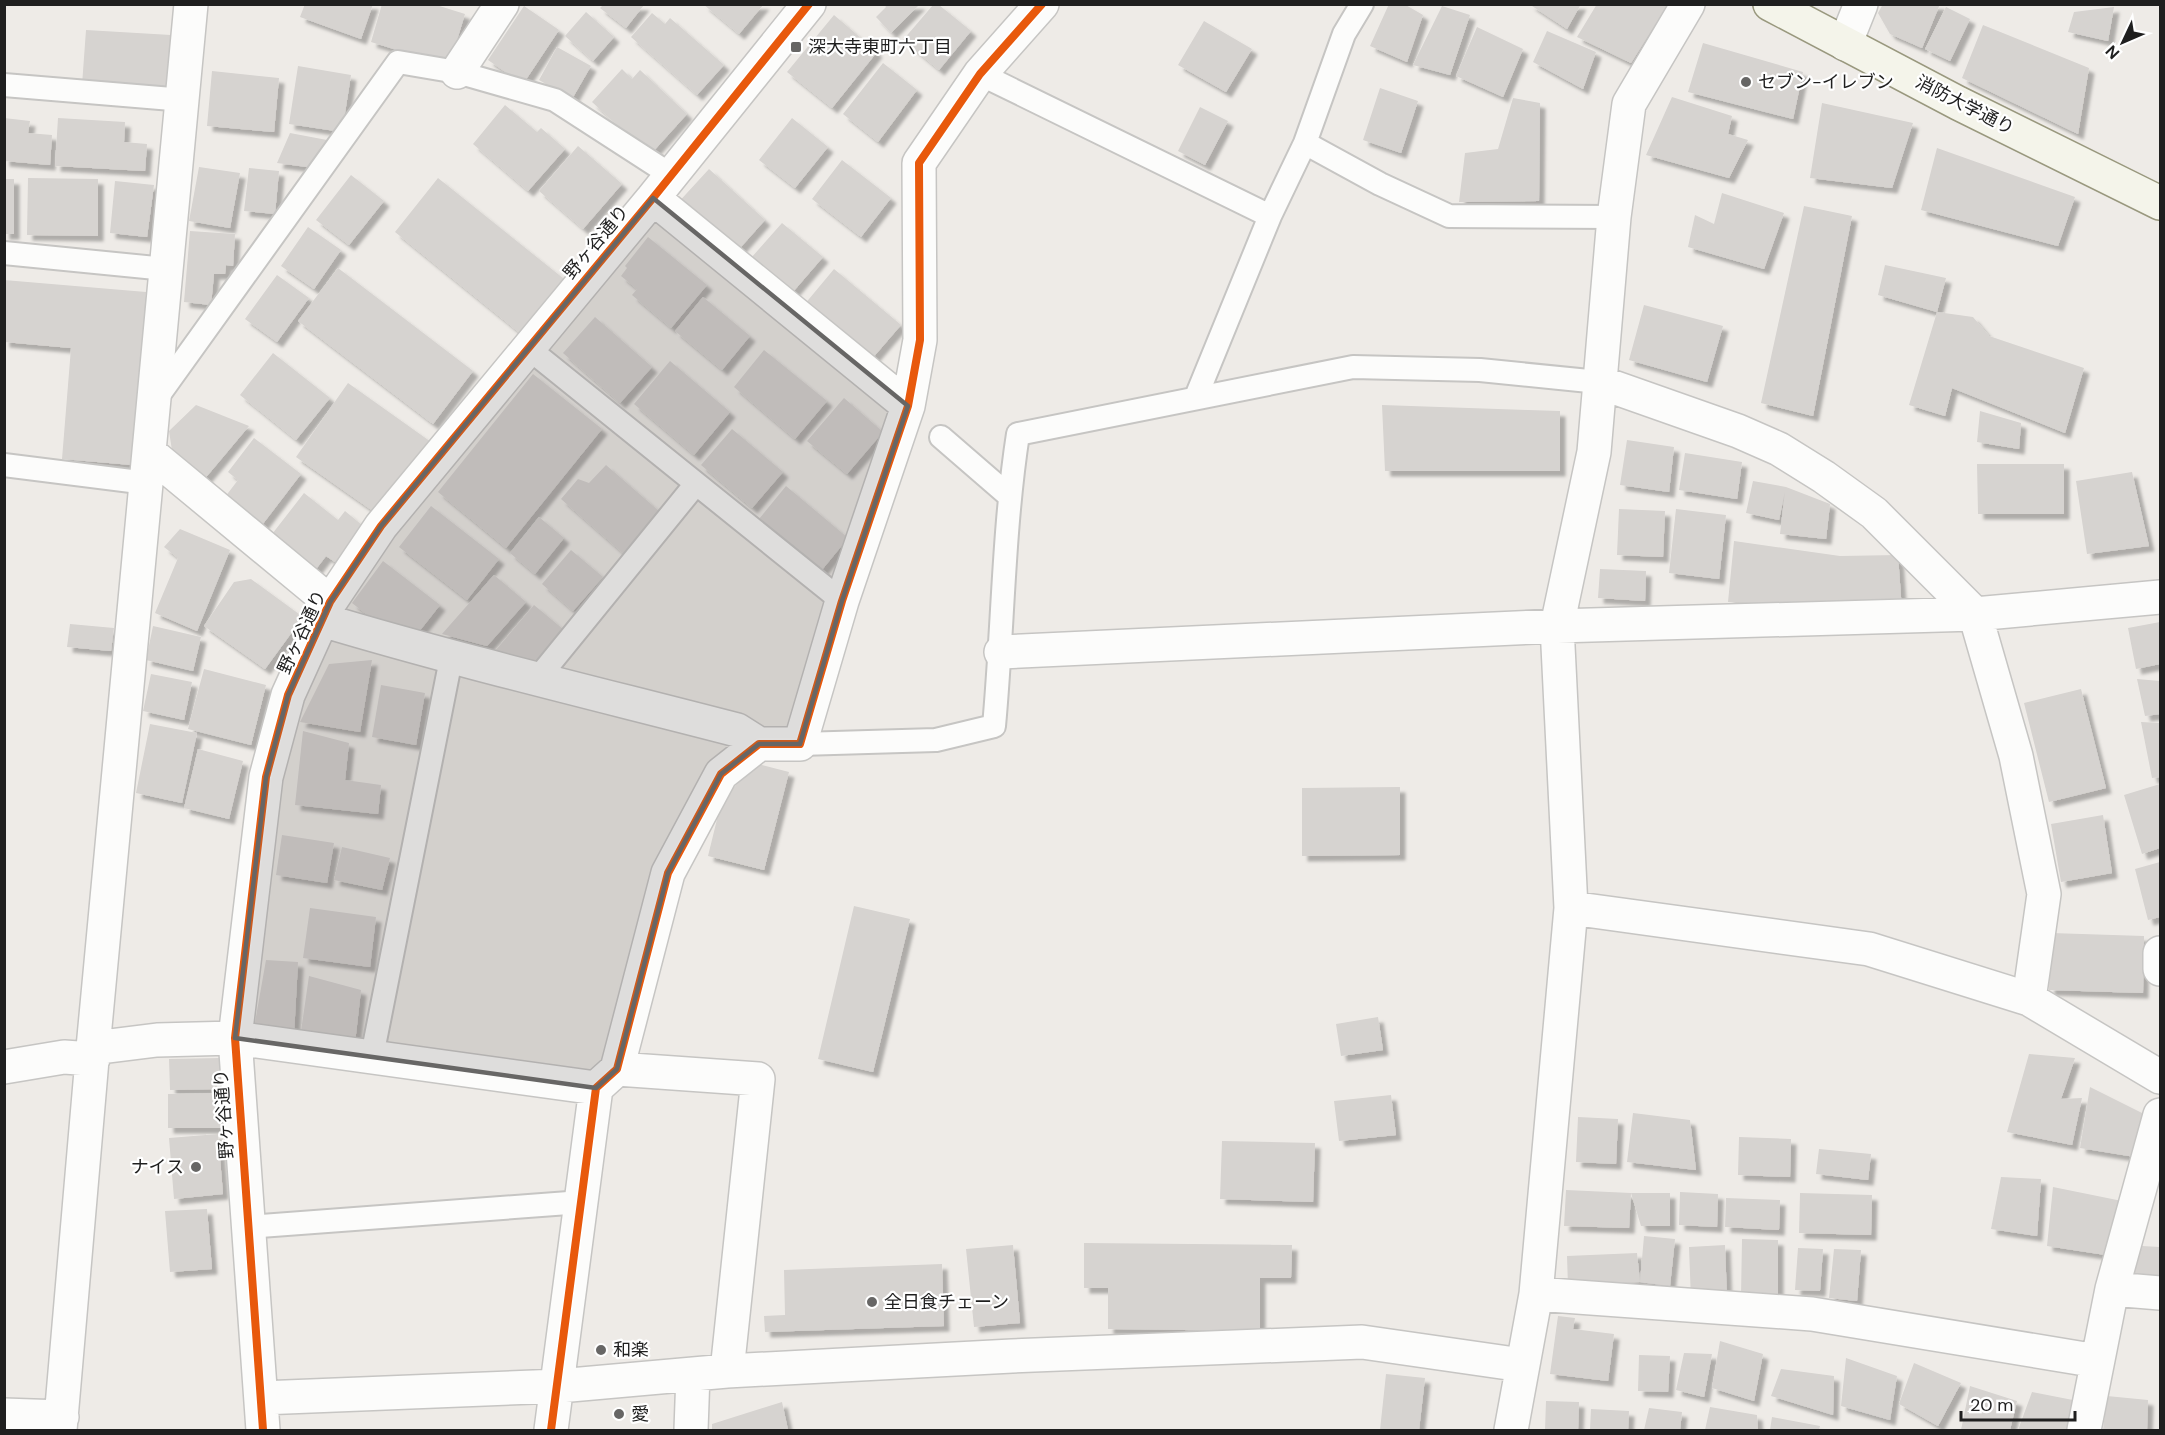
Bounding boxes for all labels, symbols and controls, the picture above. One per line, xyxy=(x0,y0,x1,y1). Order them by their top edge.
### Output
north arrow xyxy=(2093,12,2153,72)
place label: 深大寺東町六丁目 xyxy=(808,35,952,59)
marker: 深大寺東町六丁目 xyxy=(789,40,803,54)
text: N xyxy=(2101,41,2124,64)
place label: セブン-イレブン xyxy=(1758,70,1894,94)
street label: 消防大学通り xyxy=(1911,70,2019,140)
marker: セブン-イレブン xyxy=(1739,75,1753,89)
street label: 野ヶ谷通り xyxy=(558,200,634,284)
street label: 野ヶ谷通り xyxy=(272,586,332,678)
street label: 野ヶ谷通り xyxy=(209,1068,239,1160)
place label: ナイス xyxy=(131,1155,184,1179)
marker: ナイス xyxy=(189,1160,203,1174)
place label: 全日食チェーン xyxy=(884,1290,1009,1314)
marker: 全日食チェーン xyxy=(865,1295,879,1309)
place label: 和楽 xyxy=(613,1338,649,1362)
marker: 和楽 xyxy=(594,1343,608,1357)
scale bar xyxy=(1961,1384,2075,1422)
text: 20 m xyxy=(1970,1393,2013,1417)
place label: 愛 xyxy=(631,1402,649,1426)
marker: 愛 xyxy=(612,1407,626,1421)

